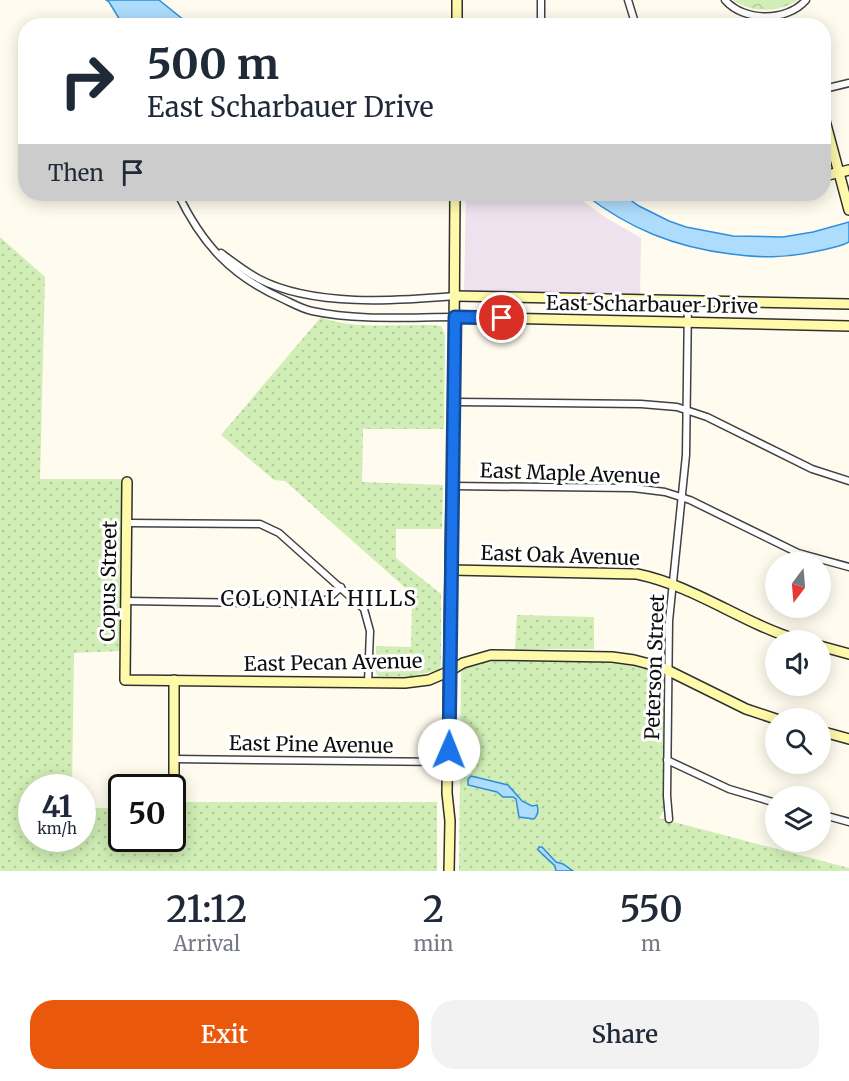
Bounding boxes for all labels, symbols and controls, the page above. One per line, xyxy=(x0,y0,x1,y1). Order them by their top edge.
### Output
text: 500 m xyxy=(147,38,279,90)
icon: right xyxy=(48,42,126,120)
text: East Scharbauer Drive xyxy=(147,90,434,124)
icon: arrive xyxy=(116,156,149,189)
text: Then xyxy=(48,159,104,187)
street label: East Scharbauer Drive xyxy=(546,290,758,318)
pin xyxy=(476,292,527,343)
icon: arrive xyxy=(485,301,518,334)
street label: East Maple Avenue xyxy=(479,457,661,489)
street label: Copus Street xyxy=(94,520,122,642)
street label: East Oak Avenue xyxy=(480,540,640,570)
north arrow xyxy=(765,552,831,618)
map controls xyxy=(765,552,831,852)
district label: COLONIAL HILLS xyxy=(220,585,418,612)
street label: Peterson Street xyxy=(639,593,669,741)
button: sound xyxy=(765,630,831,696)
street label: East Pecan Avenue xyxy=(243,648,423,676)
button: search xyxy=(765,708,831,774)
position arrow xyxy=(417,718,481,782)
street label: East Pine Avenue xyxy=(229,730,393,758)
speed limit sign: 50 xyxy=(108,774,186,852)
button: layers xyxy=(765,786,831,852)
text: 41 xyxy=(41,787,73,825)
text: km/h xyxy=(37,819,77,838)
text: 21:12 xyxy=(166,887,247,932)
text: 2 xyxy=(423,887,444,932)
text: 550 xyxy=(619,887,683,932)
text: Arrival xyxy=(173,931,240,956)
text: min xyxy=(414,931,453,956)
text: m xyxy=(641,931,661,956)
button: Exit xyxy=(30,1000,419,1069)
button: Share xyxy=(431,1000,819,1069)

